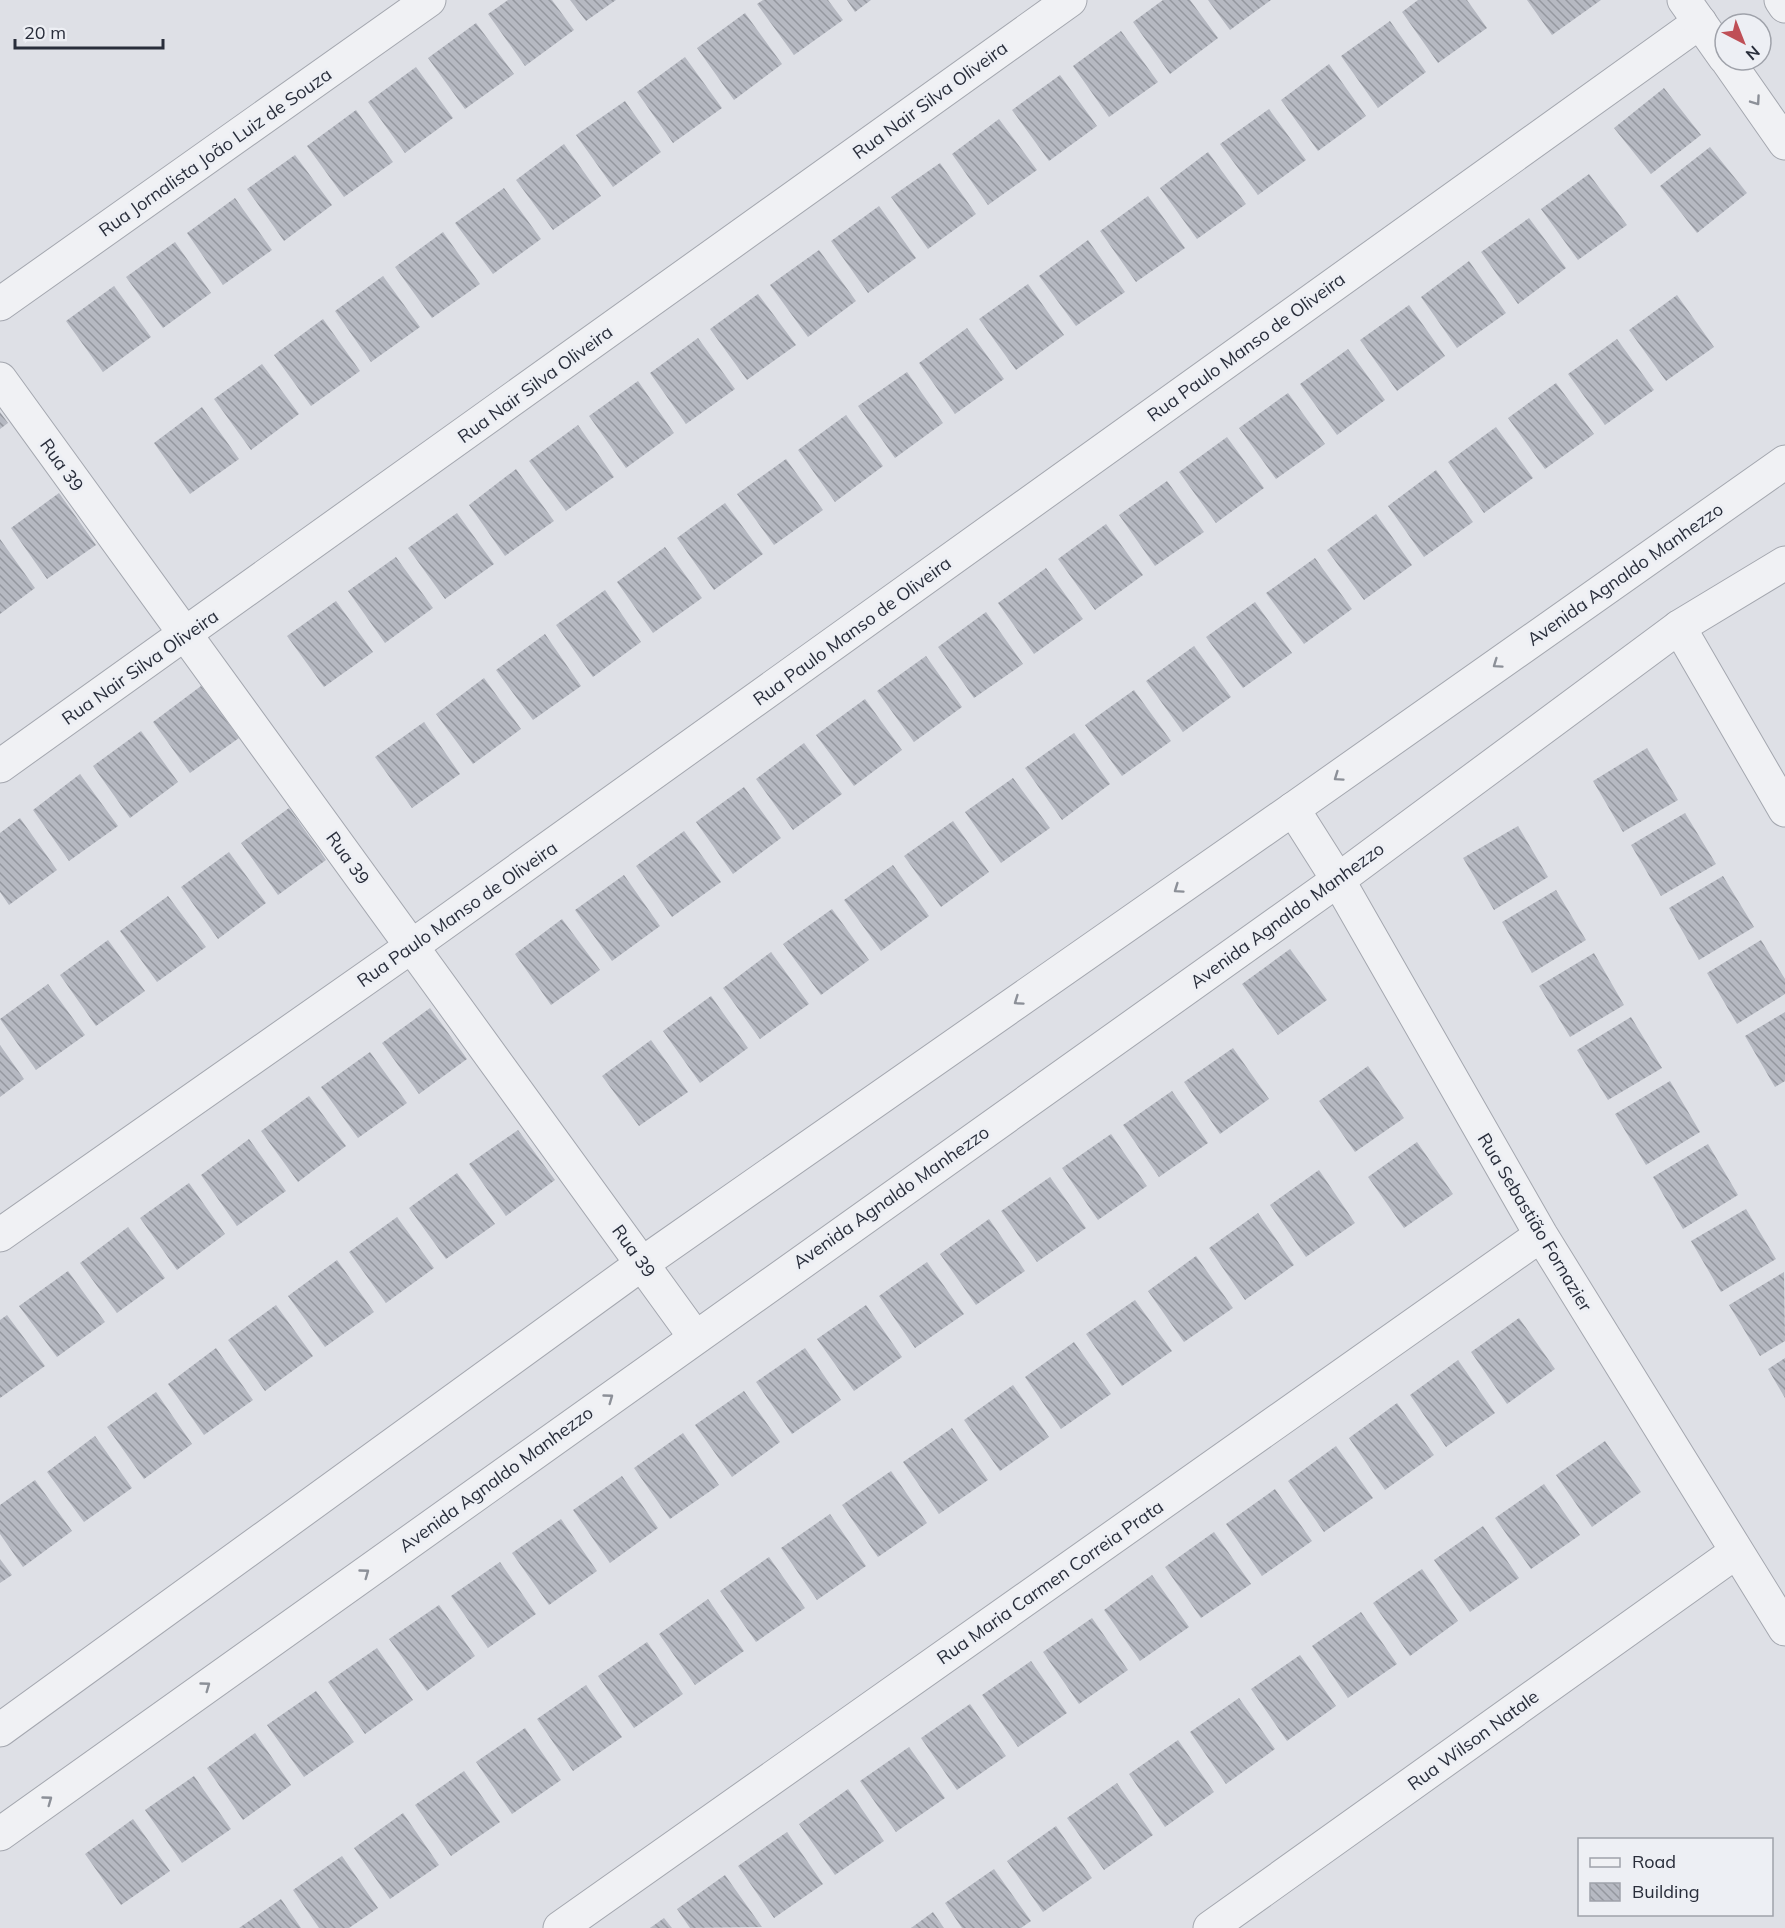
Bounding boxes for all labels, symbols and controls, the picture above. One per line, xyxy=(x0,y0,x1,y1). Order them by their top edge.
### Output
scale bar xyxy=(15,12,164,50)
north arrow xyxy=(1713,12,1773,72)
text: 20 m xyxy=(24,21,66,44)
street label: Rua Nair Silva Oliveira xyxy=(848,36,1012,164)
text: N xyxy=(1742,42,1764,65)
street label: Rua Jornalista João Luiz de Souza xyxy=(94,63,336,241)
one-way arrow xyxy=(1749,95,1760,106)
street label: Rua Paulo Manso de Oliveira xyxy=(1142,267,1350,427)
street label: Rua Nair Silva Oliveira xyxy=(453,320,617,448)
street label: Rua 39 xyxy=(35,434,89,496)
street label: Avenida Agnaldo Manhezzo xyxy=(1522,497,1728,651)
street label: Rua Paulo Manso de Oliveira xyxy=(748,551,956,711)
street label: Rua Nair Silva Oliveira xyxy=(57,604,223,730)
one-way arrow xyxy=(1492,657,1503,668)
one-way arrow xyxy=(1333,770,1344,781)
street label: Rua 39 xyxy=(321,827,375,889)
street label: Rua Paulo Manso de Oliveira xyxy=(352,836,562,992)
street label: Avenida Agnaldo Manhezzo xyxy=(1185,837,1389,993)
one-way arrow xyxy=(1174,882,1185,893)
one-way arrow xyxy=(1014,994,1025,1005)
street label: Avenida Agnaldo Manhezzo xyxy=(788,1120,994,1274)
street label: Rua Sebastião Fornazier xyxy=(1473,1129,1598,1316)
street label: Rua 39 xyxy=(607,1220,661,1282)
one-way arrow xyxy=(602,1394,613,1405)
street label: Avenida Agnaldo Manhezzo xyxy=(394,1401,598,1557)
street label: Rua Maria Carmen Correia Prata xyxy=(932,1495,1168,1669)
one-way arrow xyxy=(358,1569,369,1580)
one-way arrow xyxy=(200,1683,211,1694)
street label: Rua Wilson Natale xyxy=(1403,1685,1543,1795)
one-way arrow xyxy=(41,1796,52,1807)
legend xyxy=(1578,1838,1773,1916)
text: Road xyxy=(1632,1850,1676,1873)
text: Building xyxy=(1632,1880,1700,1903)

